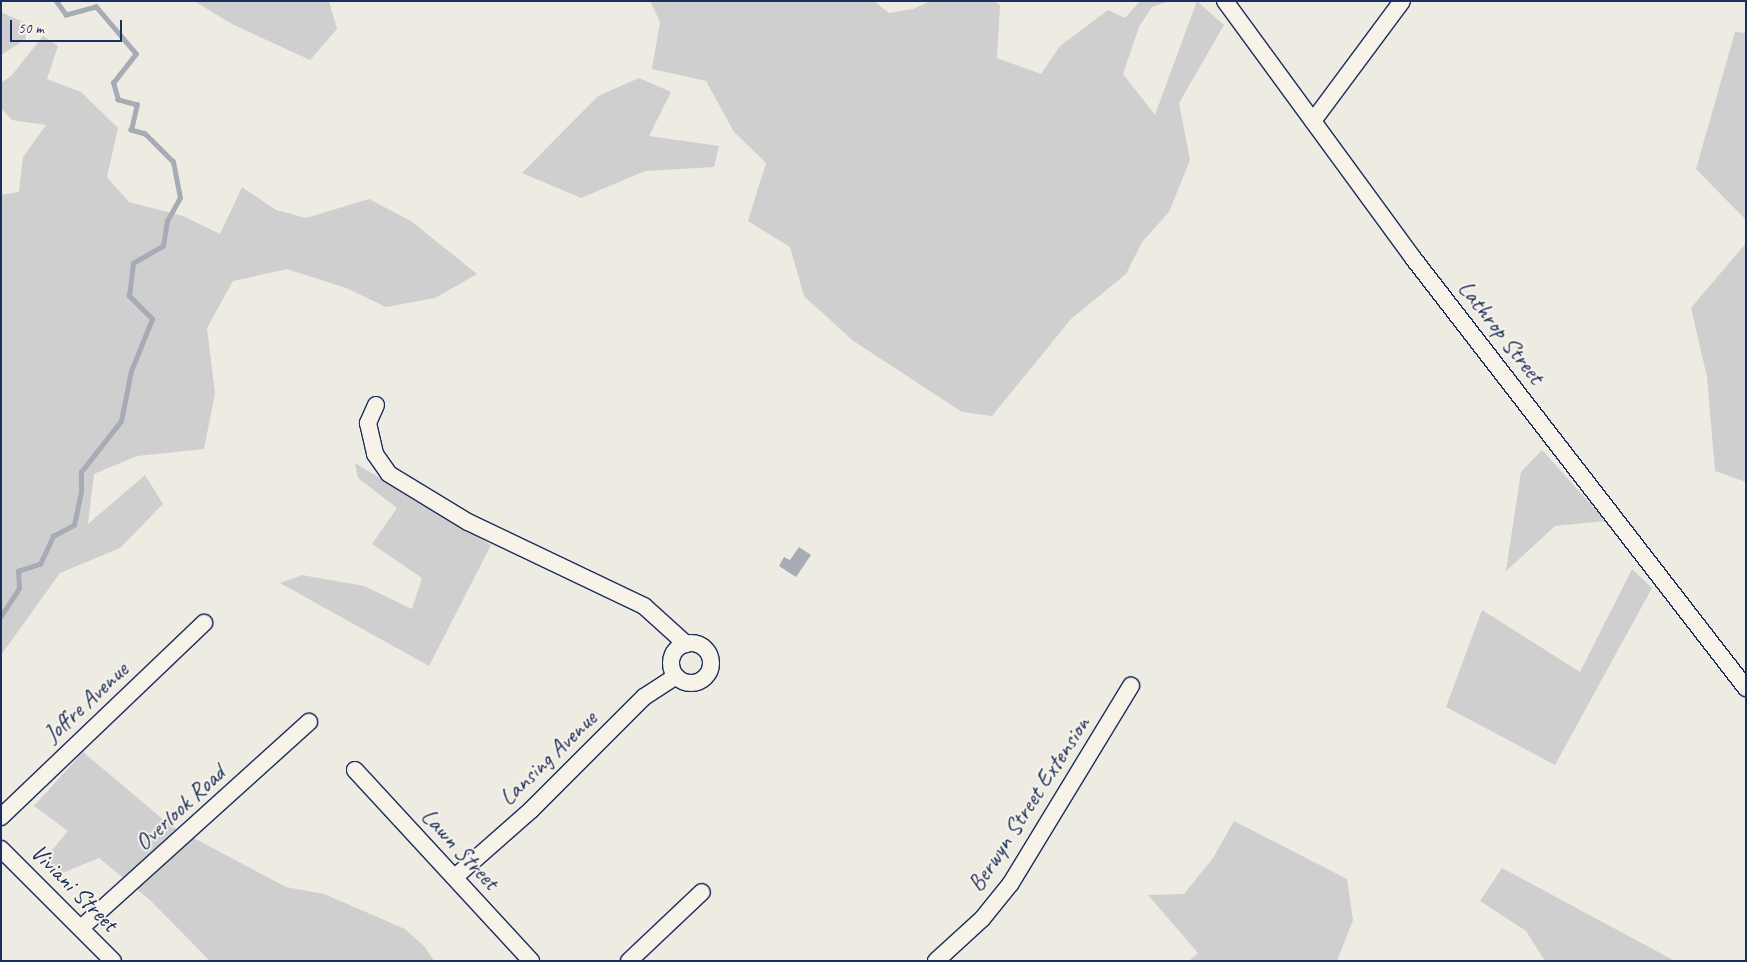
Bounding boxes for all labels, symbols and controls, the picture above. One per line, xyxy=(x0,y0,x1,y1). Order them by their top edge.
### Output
scale bar xyxy=(12,10,125,42)
text: 50 m xyxy=(18,19,44,38)
street label: Lathrop Street xyxy=(1452,274,1550,390)
street label: Joffre Avenue xyxy=(38,656,134,748)
street label: Lansing Avenue xyxy=(493,704,603,812)
street label: Berwyn Street Extension xyxy=(961,711,1097,897)
street label: Overlook Road xyxy=(129,759,231,857)
street label: Lawn Street xyxy=(415,802,505,896)
street label: Viviani Street xyxy=(24,838,124,938)

